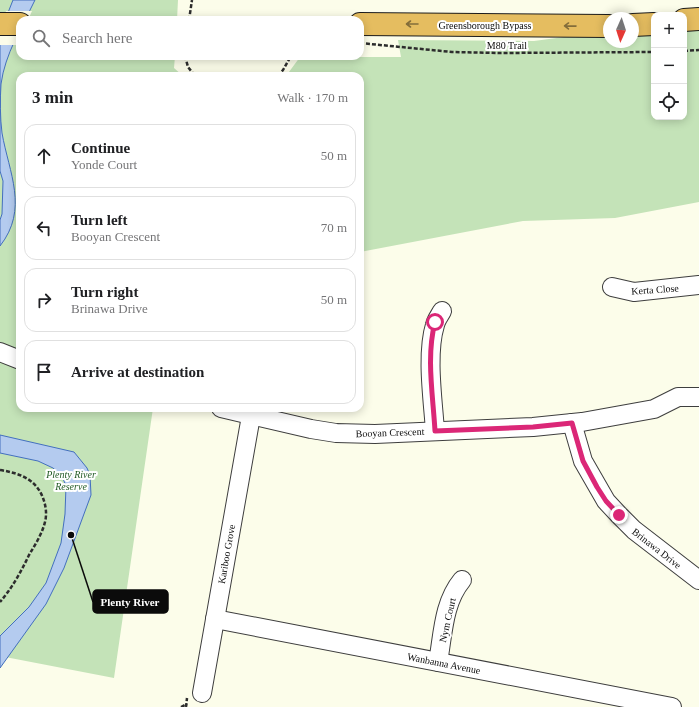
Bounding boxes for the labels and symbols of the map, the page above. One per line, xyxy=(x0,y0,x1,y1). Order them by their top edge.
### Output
north arrow xyxy=(603,12,639,48)
one-way arrow xyxy=(406,20,419,28)
street label: Greensborough Bypass xyxy=(438,20,532,31)
one-way arrow xyxy=(564,22,577,29)
street label: M80 Trail xyxy=(487,40,527,51)
street label: Kerta Close xyxy=(631,282,680,297)
route start xyxy=(426,313,444,331)
street label: Booyan Crescent xyxy=(356,426,425,439)
park label: Plenty River Reserve xyxy=(45,469,96,492)
route end xyxy=(610,506,628,524)
street label: Kariboo Grove xyxy=(216,523,237,585)
street label: Brinawa Drive xyxy=(630,526,684,571)
callout: Plenty River xyxy=(93,590,168,613)
text: Plenty River xyxy=(101,596,160,608)
street label: Nym Court xyxy=(437,597,458,643)
street label: Wanbanna Avenue xyxy=(406,651,482,676)

